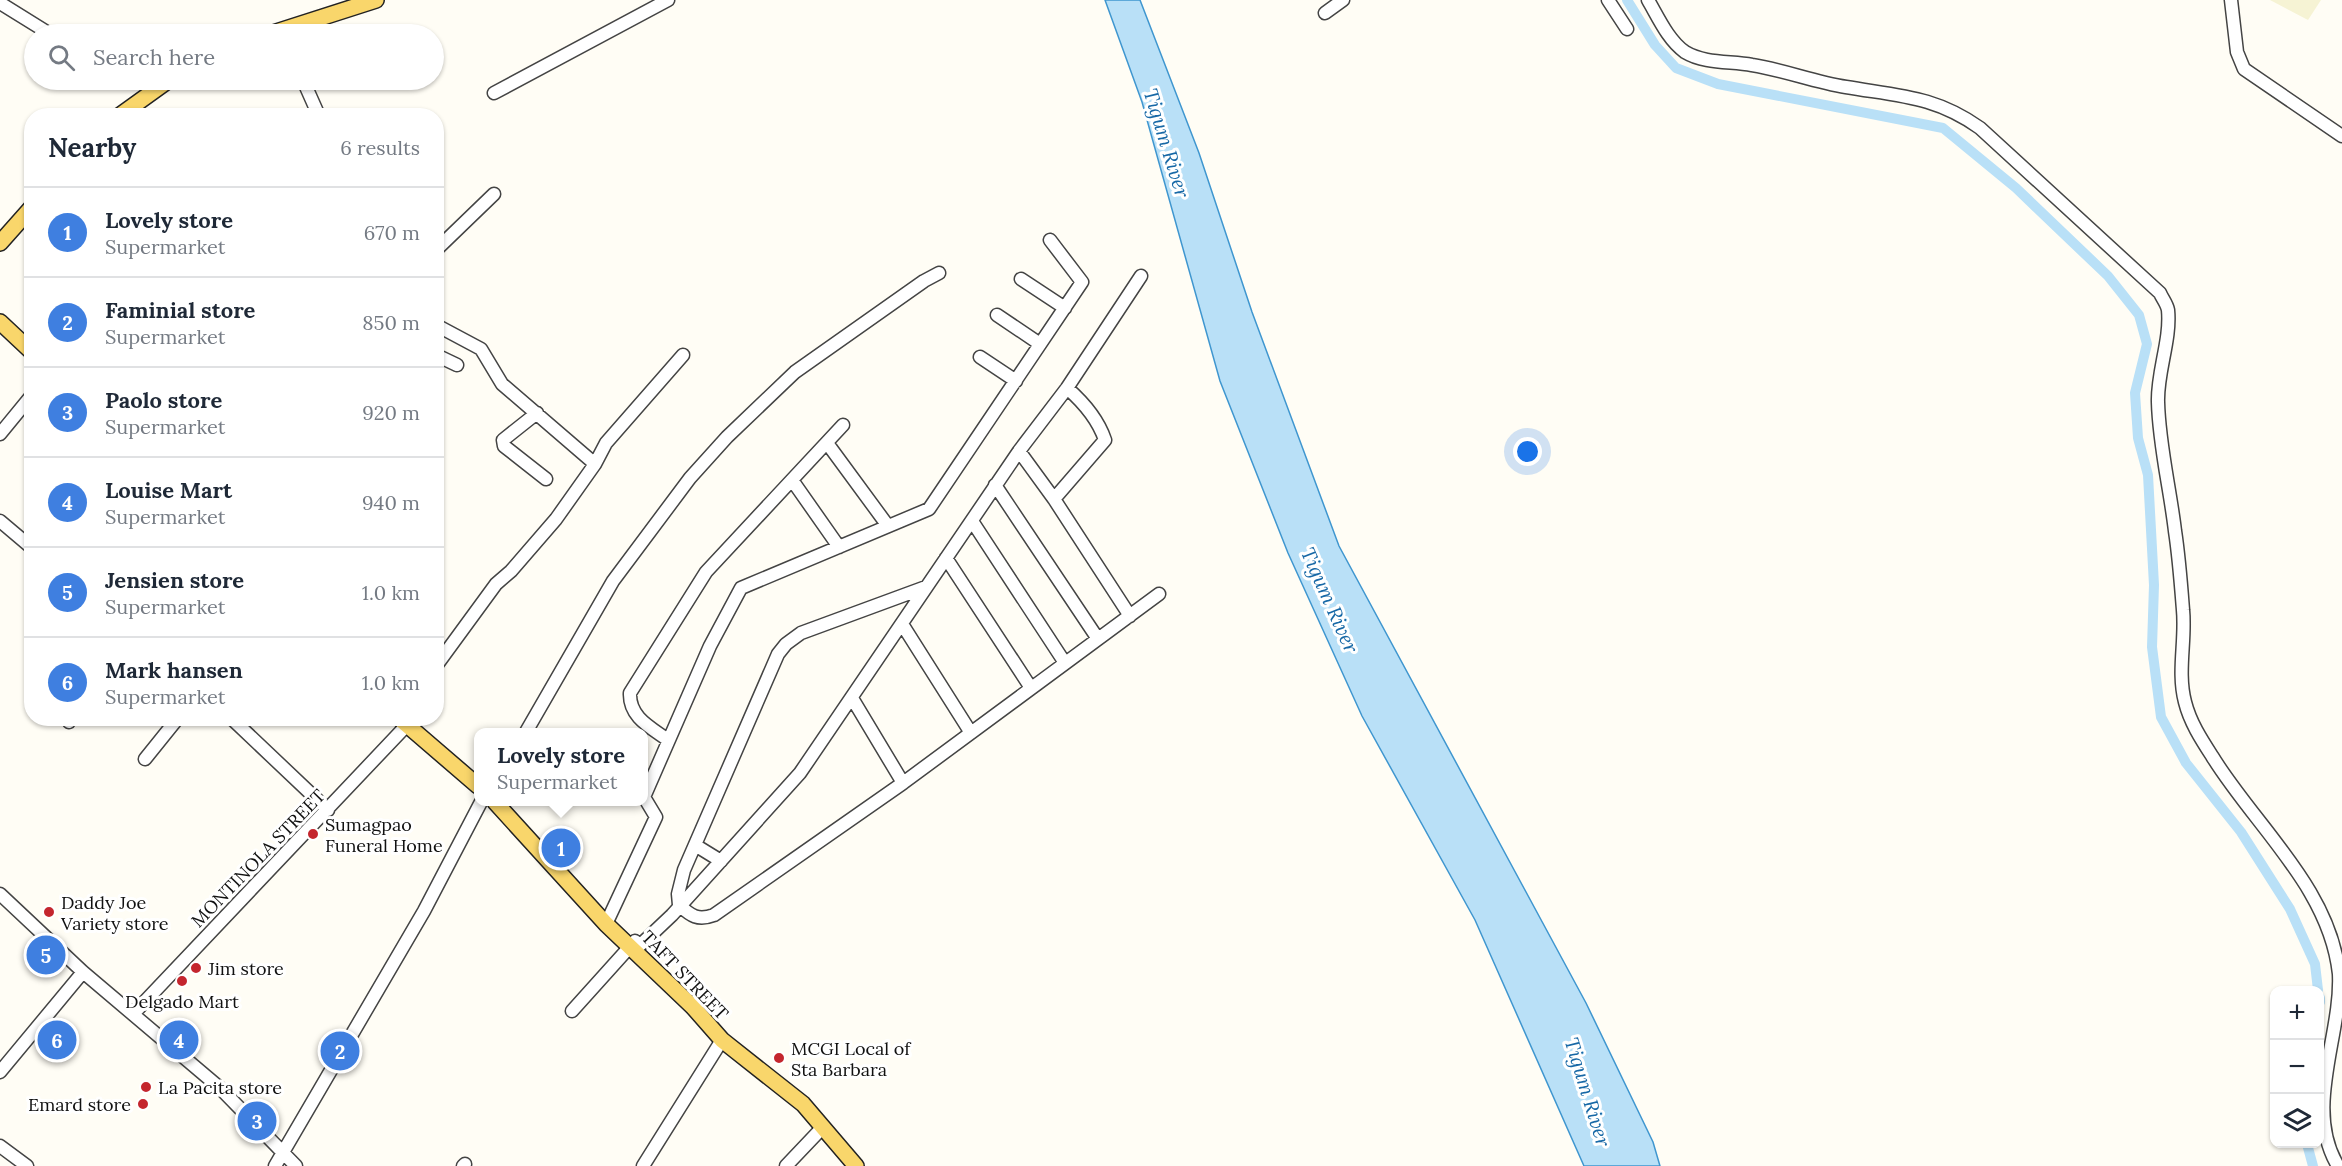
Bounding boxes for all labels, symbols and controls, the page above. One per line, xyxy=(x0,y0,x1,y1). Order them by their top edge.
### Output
search box xyxy=(24,24,444,90)
icon: search xyxy=(45,41,78,74)
text: Search here xyxy=(93,43,215,71)
water label: Tigum River xyxy=(1139,85,1196,201)
text: Nearby xyxy=(48,131,136,164)
text: 6 results xyxy=(340,135,420,160)
text: Lovely store xyxy=(105,206,233,234)
text: 1 xyxy=(63,220,72,245)
text: 670 m xyxy=(364,220,420,245)
text: Supermarket xyxy=(105,234,225,259)
text: Faminial store xyxy=(105,296,255,324)
text: 2 xyxy=(62,310,73,335)
text: 850 m xyxy=(362,310,420,335)
text: Supermarket xyxy=(105,324,225,349)
text: Paolo store xyxy=(105,386,222,414)
text: 3 xyxy=(62,400,73,425)
text: 920 m xyxy=(362,400,420,425)
text: Supermarket xyxy=(105,414,225,439)
your location xyxy=(1513,437,1542,466)
text: Louise Mart xyxy=(105,476,232,504)
text: 4 xyxy=(62,490,73,515)
text: 940 m xyxy=(362,490,420,515)
text: Supermarket xyxy=(105,504,225,529)
water label: Tigum River xyxy=(1296,543,1365,657)
text: Jensien store xyxy=(105,566,244,594)
text: 5 xyxy=(62,580,73,605)
text: 1.0 km xyxy=(362,580,420,605)
text: Supermarket xyxy=(105,594,225,619)
text: Mark hansen xyxy=(105,656,243,684)
text: 6 xyxy=(62,670,73,695)
text: 1.0 km xyxy=(362,670,420,695)
text: Supermarket xyxy=(105,684,225,709)
popup xyxy=(474,728,648,806)
text: Lovely store xyxy=(497,741,625,769)
text: Supermarket xyxy=(497,769,617,794)
street label: MONTINOLA STREET xyxy=(186,784,330,932)
place label: Sumagpao Funeral Home xyxy=(325,813,443,857)
pin: 1 xyxy=(542,826,580,870)
marker: Sumagpao Funeral Home xyxy=(306,827,320,841)
place label: Daddy Joe Variety store xyxy=(60,891,169,935)
marker: Daddy Joe Variety store xyxy=(42,905,56,919)
street label: TAFT STREET xyxy=(637,925,734,1025)
pin: 5 xyxy=(26,932,66,978)
place label: Jim store xyxy=(207,957,284,980)
marker: Jim store xyxy=(189,961,203,975)
marker: Delgado Mart xyxy=(175,974,189,988)
map controls xyxy=(2270,986,2324,1148)
button: + xyxy=(2270,986,2324,1040)
place label: Delgado Mart xyxy=(125,990,239,1013)
pin: 6 xyxy=(38,1018,76,1062)
pin: 4 xyxy=(160,1018,198,1062)
pin: 2 xyxy=(320,1028,360,1074)
water label: Tigum River xyxy=(1560,1034,1617,1150)
place label: MCGI Local of Sta Barbara xyxy=(791,1037,912,1081)
button: − xyxy=(2270,1040,2324,1094)
marker: MCGI Local of Sta Barbara xyxy=(772,1051,786,1065)
place label: La Pacita store xyxy=(158,1076,282,1099)
marker: La Pacita store xyxy=(139,1080,153,1094)
place label: Emard store xyxy=(28,1093,131,1116)
button: layers xyxy=(2270,1094,2324,1148)
marker: Emard store xyxy=(136,1097,150,1111)
pin: 3 xyxy=(238,1098,276,1144)

